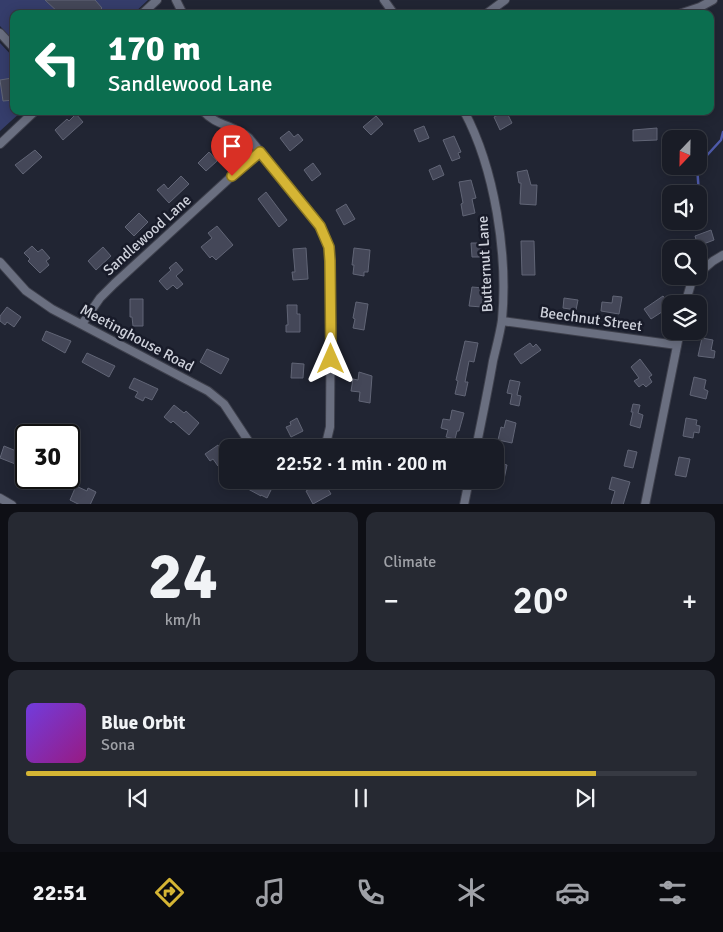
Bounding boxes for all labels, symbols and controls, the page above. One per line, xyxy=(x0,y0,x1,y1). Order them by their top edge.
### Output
text: 170 m xyxy=(108,27,201,70)
icon: left xyxy=(25,30,90,95)
text: Sandlewood Lane xyxy=(108,70,272,97)
pin xyxy=(211,125,253,176)
north arrow xyxy=(662,130,708,175)
map controls xyxy=(662,130,707,340)
icon: arrive xyxy=(218,132,246,160)
button: sound xyxy=(662,185,707,230)
street label: Sandlewood Lane xyxy=(99,191,195,279)
street label: Butternut Lane xyxy=(473,215,497,313)
button: search xyxy=(662,240,707,285)
button: layers xyxy=(662,295,707,340)
street label: Meetinghouse Road xyxy=(77,300,197,376)
street label: Beechnut Street xyxy=(539,303,643,335)
position arrow xyxy=(304,332,356,384)
speed limit sign: 30 xyxy=(15,424,80,489)
text: 22:52 · 1 min · 200 m xyxy=(276,452,447,476)
text: 24 xyxy=(148,537,218,617)
text: Climate xyxy=(384,552,436,572)
text: 20° xyxy=(512,577,568,624)
text: − xyxy=(384,584,399,618)
text: + xyxy=(682,584,697,618)
text: km/h xyxy=(165,610,201,630)
text: Blue Orbit xyxy=(101,711,185,735)
text: Sona xyxy=(101,735,135,755)
icon: previous xyxy=(124,784,152,812)
icon: pause xyxy=(347,784,375,812)
icon: next xyxy=(571,784,599,812)
icon: directions xyxy=(152,875,187,910)
icon: music xyxy=(253,875,288,910)
icon: phone xyxy=(353,875,388,910)
icon: climate xyxy=(454,875,489,910)
icon: car xyxy=(555,875,590,910)
icon: filters xyxy=(655,875,690,910)
text: 22:51 xyxy=(33,879,87,906)

